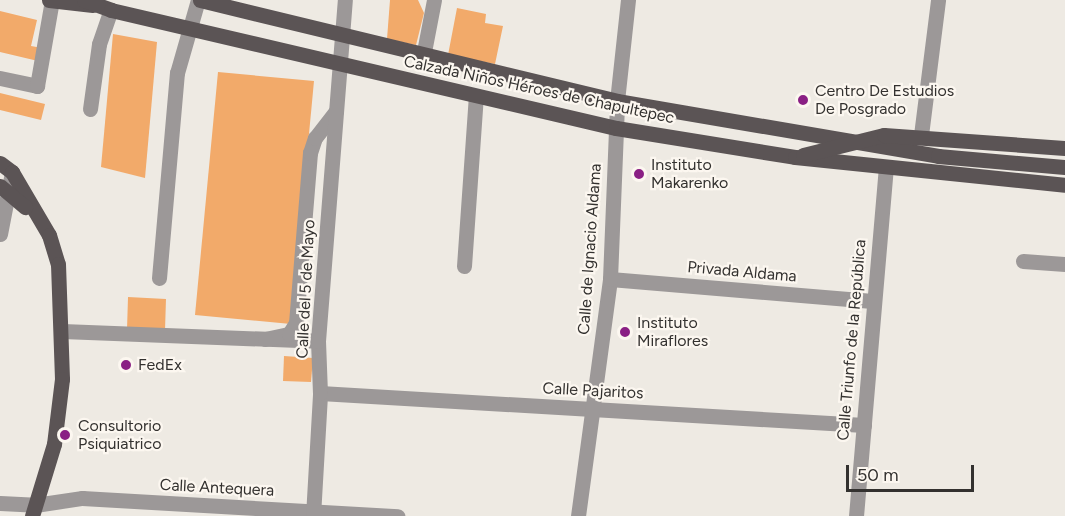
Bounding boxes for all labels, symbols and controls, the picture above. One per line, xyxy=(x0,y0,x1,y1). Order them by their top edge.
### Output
street label: Calzada Niños Héroes de Chapultepec xyxy=(402,52,676,128)
place label: Centro De Estudios De Posgrado xyxy=(815,81,954,119)
marker: Centro De Estudios De Posgrado xyxy=(796,93,810,107)
place label: Instituto Makarenko xyxy=(651,155,728,193)
street label: Calle de Ignacio Aldama xyxy=(574,163,606,335)
marker: Instituto Makarenko xyxy=(632,167,646,181)
street label: Calle del 5 de Mayo xyxy=(293,219,319,359)
street label: Calle Triunfo de la República xyxy=(834,239,870,441)
street label: Privada Aldama xyxy=(686,258,798,286)
place label: Instituto Miraflores xyxy=(637,313,708,351)
marker: Instituto Miraflores xyxy=(618,325,632,339)
place label: FedEx xyxy=(138,355,182,375)
marker: FedEx xyxy=(119,358,133,372)
street label: Calle Pajaritos xyxy=(542,379,644,403)
place label: Consultorio Psiquiatrico xyxy=(78,416,162,454)
marker: Consultorio Psiquiatrico xyxy=(56,426,74,444)
scale bar xyxy=(849,453,976,491)
text: 50 m xyxy=(857,464,899,486)
street label: Calle Antequera xyxy=(159,475,275,501)

